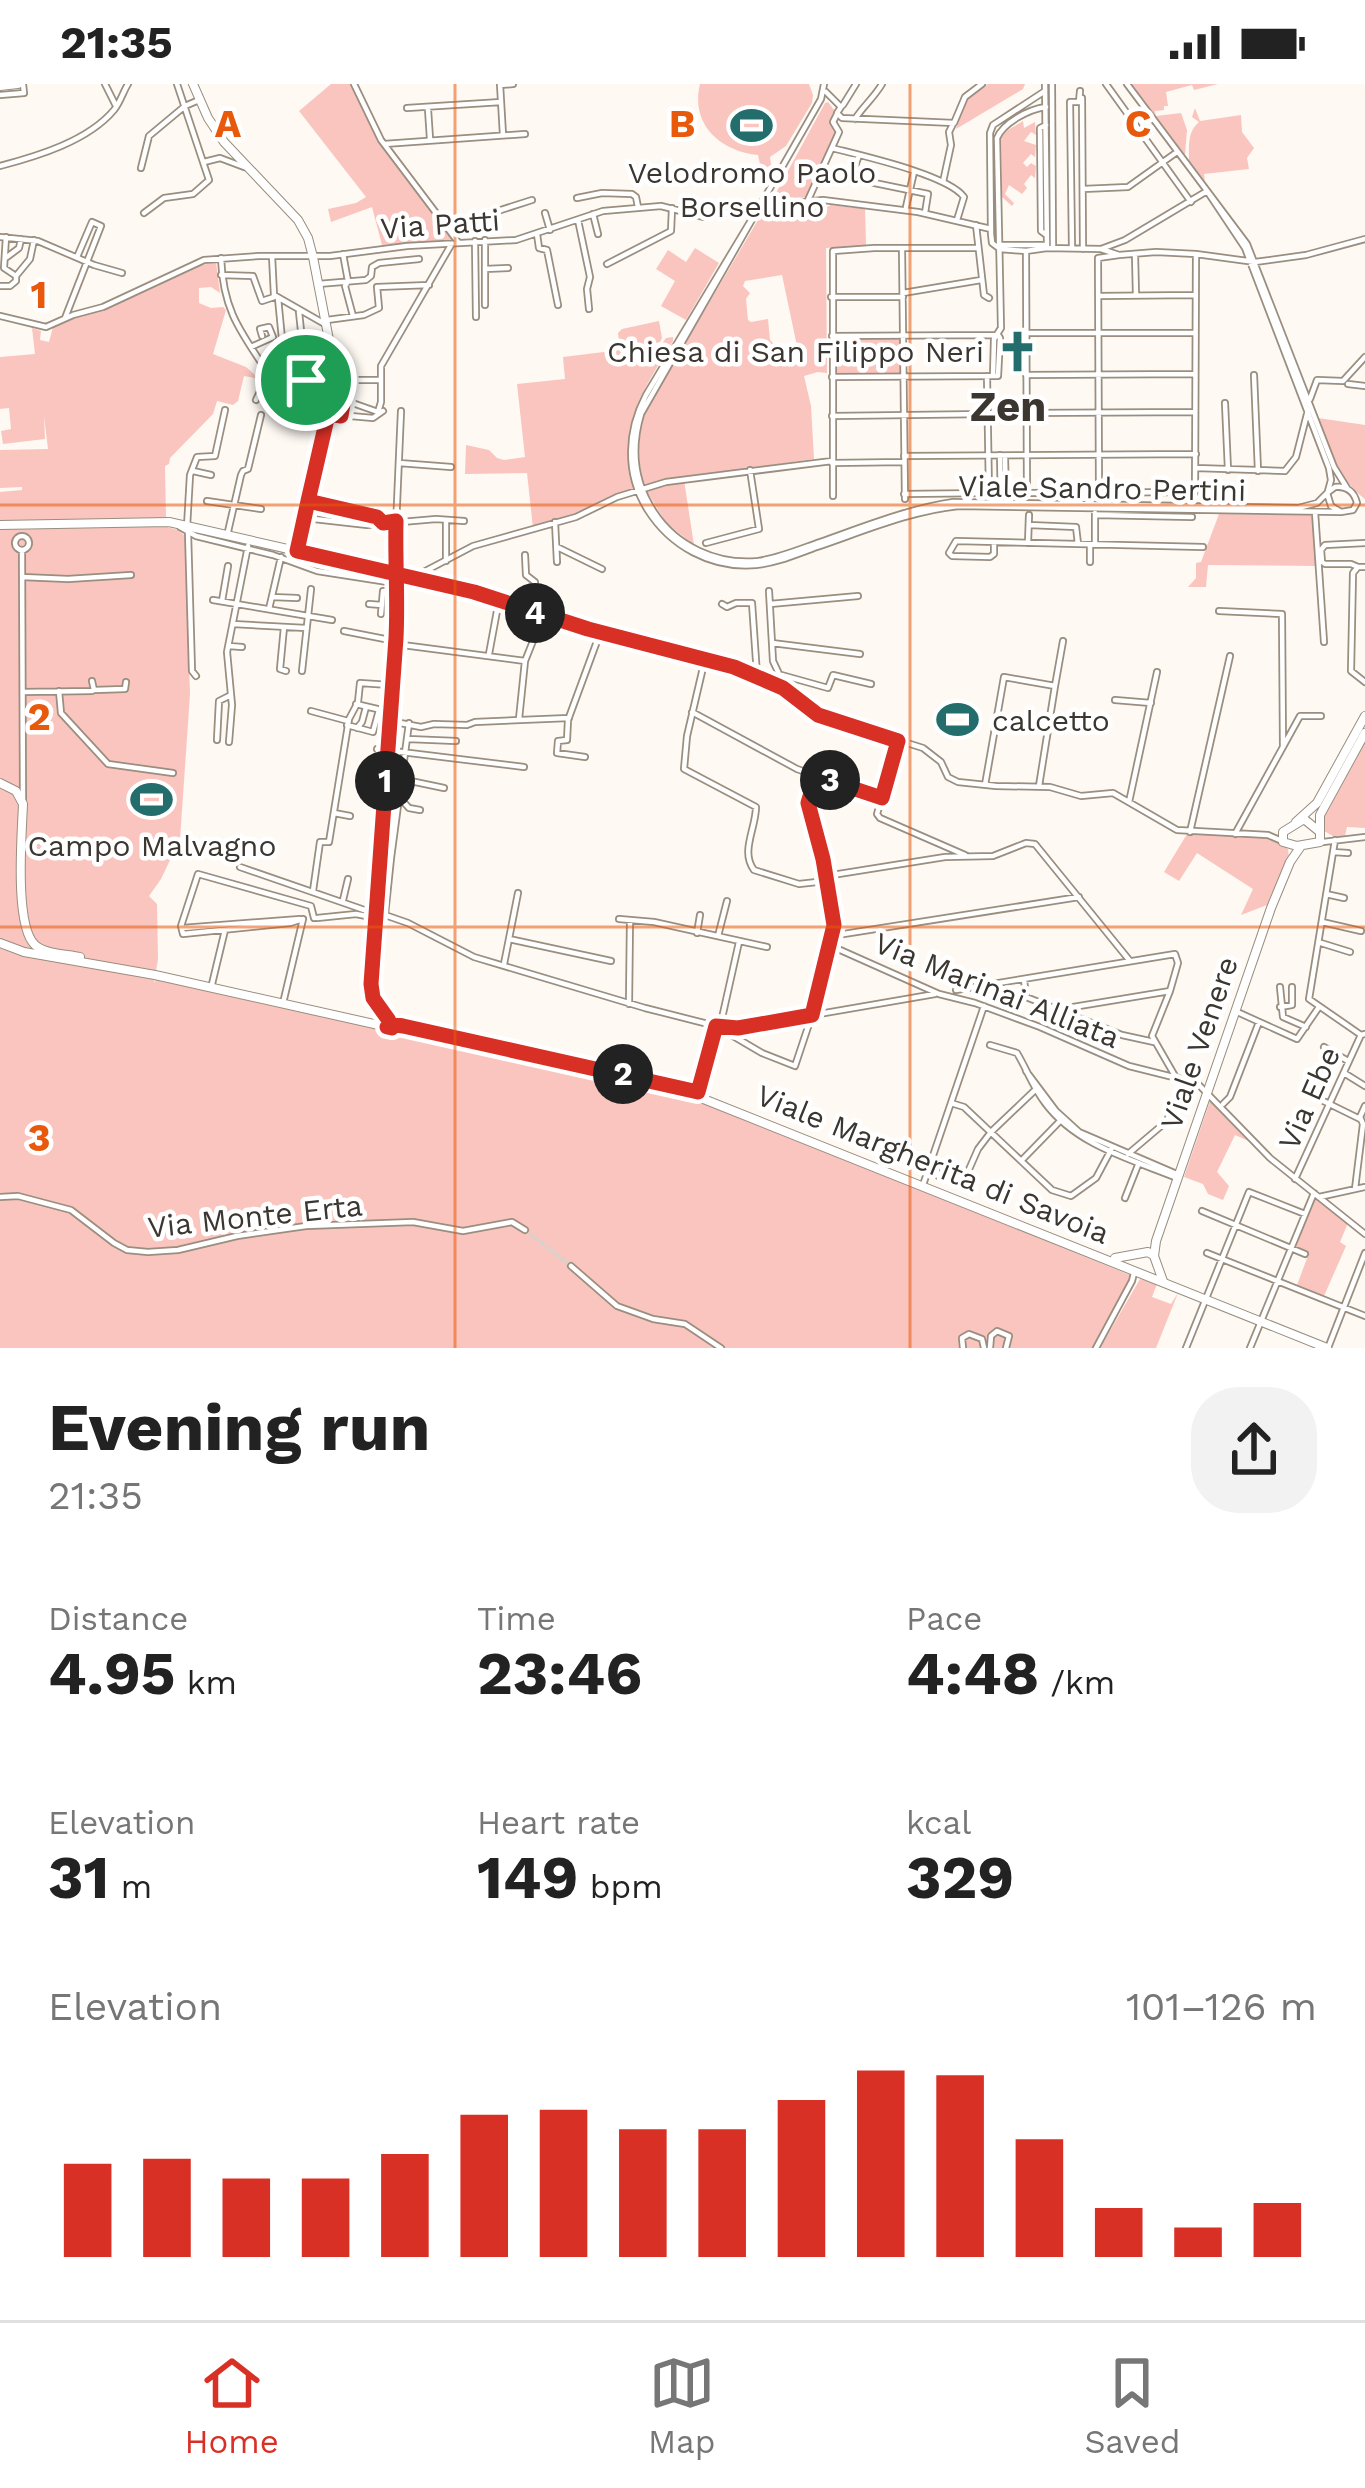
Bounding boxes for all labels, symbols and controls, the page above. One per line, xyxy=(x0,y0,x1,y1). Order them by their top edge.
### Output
text: 21:35 xyxy=(60,16,173,69)
text: A xyxy=(215,101,242,146)
text: B xyxy=(669,101,695,146)
text: C xyxy=(1125,101,1151,146)
sports icon: Velodromo Paolo Borsellino xyxy=(729,103,775,149)
place label: Velodromo Paolo Borsellino xyxy=(628,155,876,224)
street label: Via Patti xyxy=(379,202,501,246)
text: 1 xyxy=(31,272,47,317)
church icon: Chiesa di San Filippo Neri xyxy=(995,328,1041,374)
pin xyxy=(255,329,357,431)
place label: Chiesa di San Filippo Neri xyxy=(607,334,984,369)
icon: arrive xyxy=(273,347,339,413)
district label: Zen xyxy=(970,382,1046,431)
street label: Viale Sandro Pertini xyxy=(958,468,1246,508)
pin: 4 xyxy=(505,583,565,643)
text: 4 xyxy=(524,593,546,632)
text: 2 xyxy=(27,694,51,739)
sports icon: calcetto xyxy=(935,697,981,743)
place label: calcetto xyxy=(992,703,1110,738)
pin: 3 xyxy=(800,750,860,810)
pin: 1 xyxy=(355,751,415,811)
text: 3 xyxy=(820,760,840,799)
text: 1 xyxy=(378,761,392,800)
sports icon: Campo Malvagno xyxy=(129,776,175,822)
place label: Campo Malvagno xyxy=(28,828,276,863)
street label: Via Marinai Alliata xyxy=(869,925,1125,1055)
street label: Viale Venere xyxy=(1153,952,1245,1134)
street label: Via Ebe xyxy=(1271,1041,1347,1155)
pin: 2 xyxy=(593,1044,653,1104)
text: 2 xyxy=(613,1054,633,1093)
street label: Viale Margherita di Savoia xyxy=(752,1077,1114,1251)
text: 3 xyxy=(27,1115,51,1160)
street label: Via Monte Erta xyxy=(146,1187,364,1245)
button: share xyxy=(1191,1387,1317,1513)
text: Evening run xyxy=(48,1389,430,1466)
text: 21:35 xyxy=(48,1473,143,1518)
text: Distance xyxy=(48,1599,188,1638)
text: Time xyxy=(477,1599,556,1638)
text: Pace xyxy=(906,1599,982,1638)
text: 4.95 xyxy=(48,1638,175,1709)
text: 23:46 xyxy=(477,1638,642,1709)
text: 4:48 xyxy=(906,1638,1039,1709)
text: km xyxy=(175,1663,237,1702)
text: /km xyxy=(1039,1663,1115,1702)
text: Elevation xyxy=(48,1803,195,1842)
text: Heart rate xyxy=(477,1803,640,1842)
text: kcal xyxy=(906,1803,971,1842)
text: 31 xyxy=(48,1842,109,1913)
text: 149 xyxy=(477,1842,579,1913)
text: 329 xyxy=(906,1842,1014,1913)
text: m xyxy=(109,1867,152,1906)
text: bpm xyxy=(579,1867,663,1906)
text: Elevation xyxy=(48,1984,222,2029)
text: 101–126 m xyxy=(1126,1984,1317,2029)
tab: Home xyxy=(185,2350,279,2461)
tab: Map xyxy=(648,2350,715,2461)
tab: Saved xyxy=(1085,2350,1180,2461)

